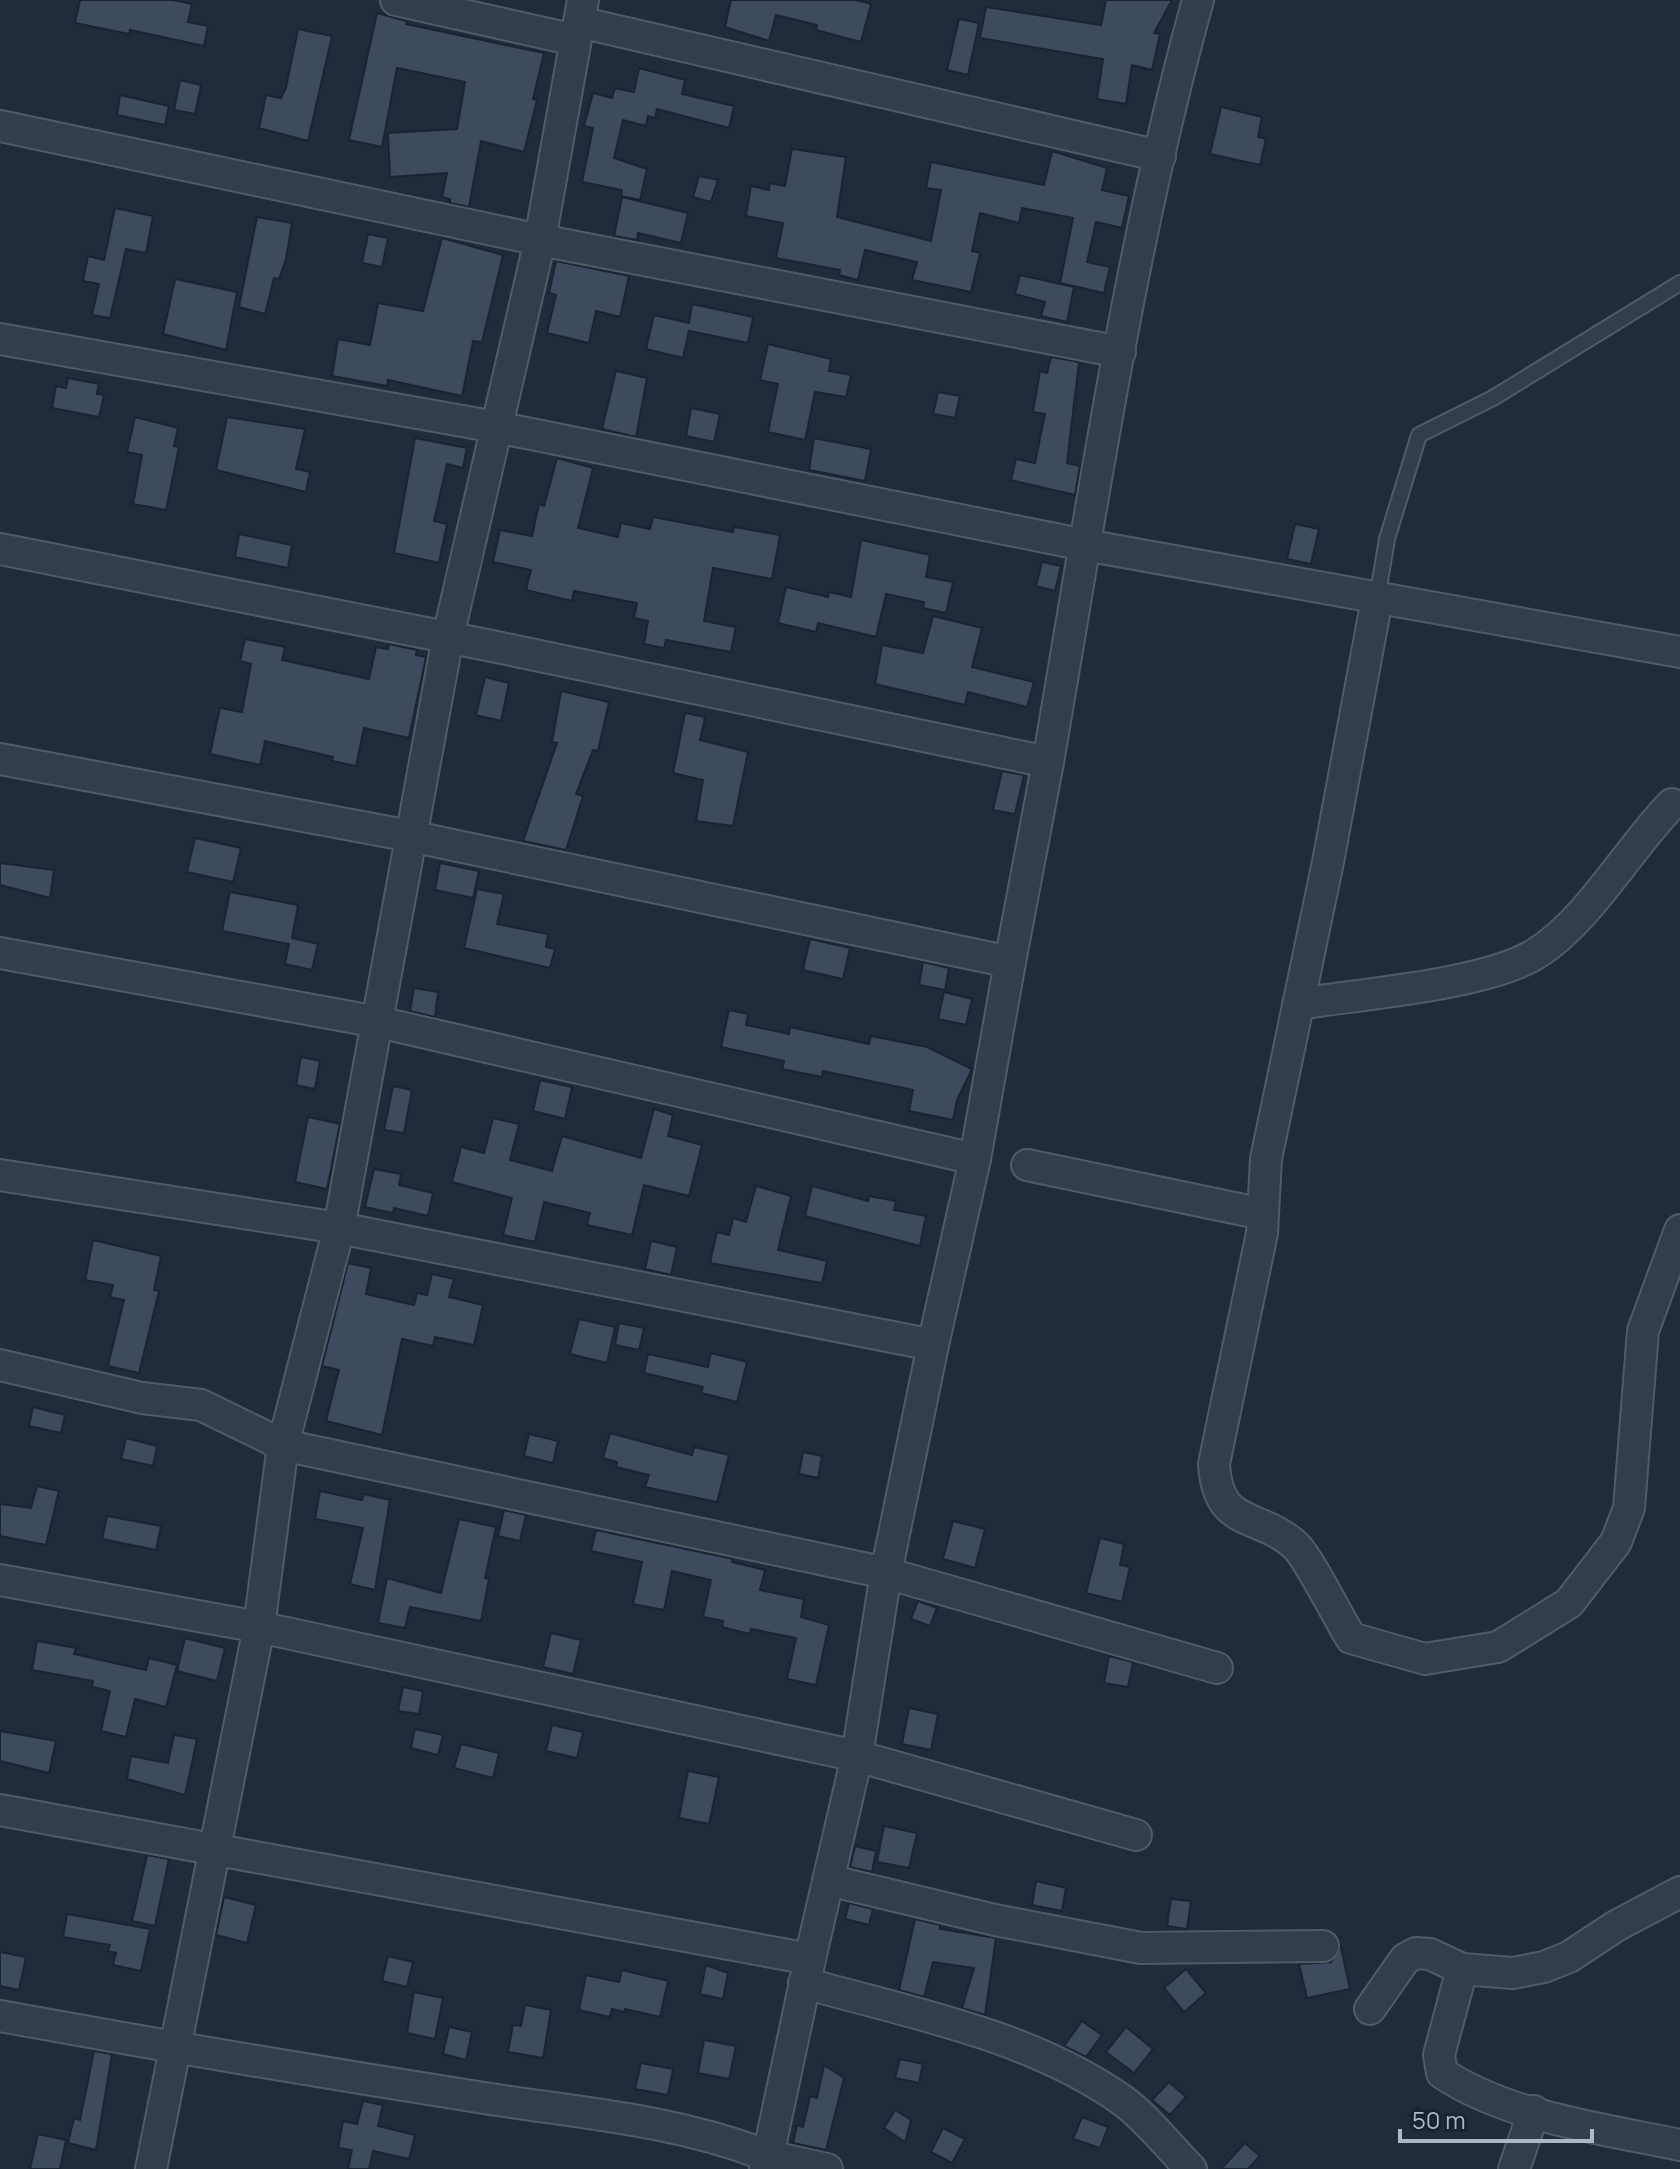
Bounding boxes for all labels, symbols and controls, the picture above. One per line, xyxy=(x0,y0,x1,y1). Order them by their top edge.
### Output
scale bar xyxy=(1400,2093,1592,2143)
text: 50 m xyxy=(1412,2103,1466,2136)

